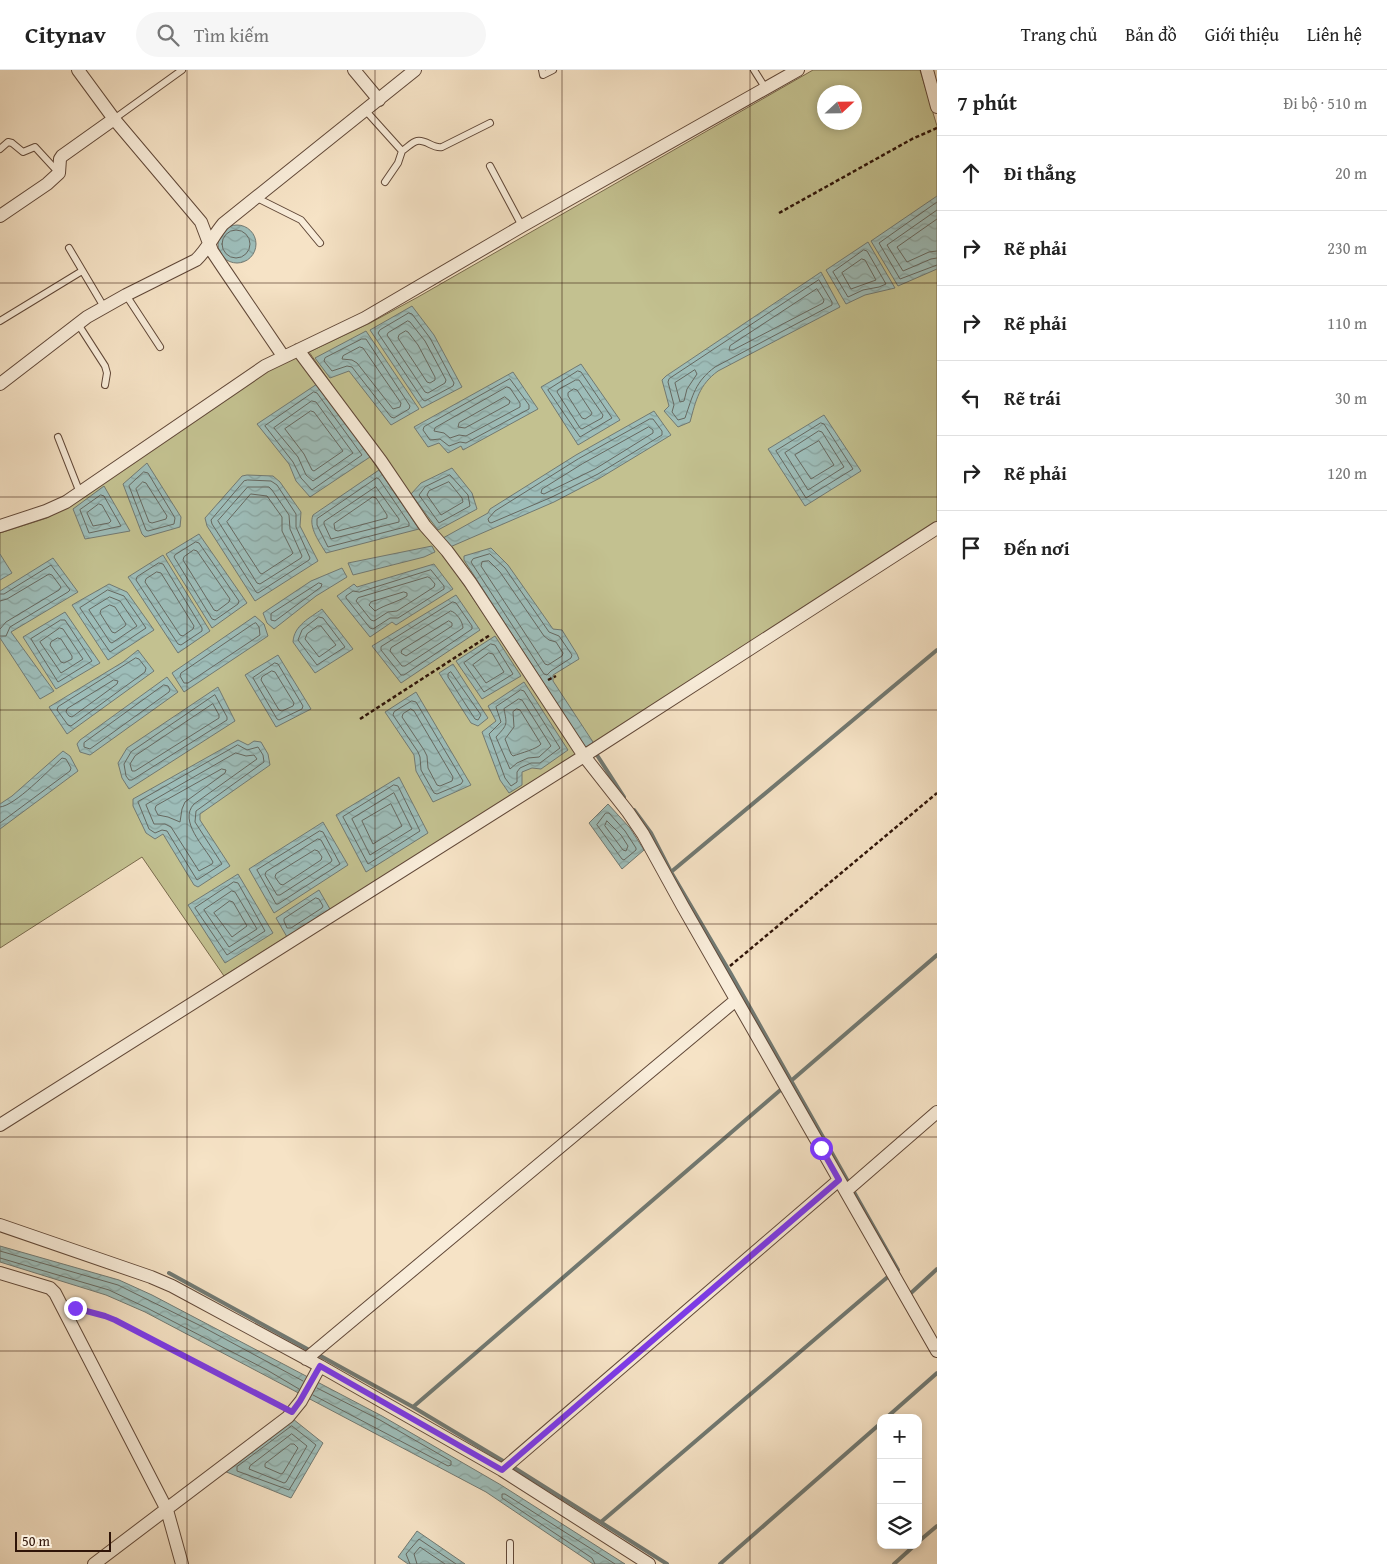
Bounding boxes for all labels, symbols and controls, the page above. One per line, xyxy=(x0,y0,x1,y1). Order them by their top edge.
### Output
search box xyxy=(136,12,486,57)
text: Citynav xyxy=(25,17,106,52)
icon: search xyxy=(154,21,182,49)
text: Tìm kiếm xyxy=(194,21,269,49)
text: Trang chủ xyxy=(1021,21,1097,48)
text: Bản đồ xyxy=(1125,21,1177,48)
text: Giới thiệu xyxy=(1205,21,1279,48)
text: Liên hệ xyxy=(1307,21,1362,48)
north arrow xyxy=(817,85,862,130)
text: 7 phút xyxy=(957,87,1017,118)
text: Đi bộ · 510 m xyxy=(1283,91,1367,115)
icon: ahead xyxy=(957,159,985,187)
text: Đi thẳng xyxy=(1004,159,1076,187)
text: 20 m xyxy=(1335,161,1367,185)
icon: right xyxy=(957,234,985,262)
text: Rẽ phải xyxy=(1004,234,1067,262)
text: 230 m xyxy=(1327,236,1367,260)
icon: right xyxy=(957,309,985,337)
text: Rẽ phải xyxy=(1004,309,1067,337)
text: 110 m xyxy=(1327,311,1367,335)
icon: left xyxy=(957,384,985,412)
text: Rẽ trái xyxy=(1004,384,1061,412)
text: 30 m xyxy=(1335,386,1367,410)
icon: right xyxy=(957,459,985,487)
text: Rẽ phải xyxy=(1004,459,1067,487)
text: 120 m xyxy=(1327,461,1367,485)
icon: arrive xyxy=(957,534,985,562)
text: Đến nơi xyxy=(1004,534,1070,562)
route start xyxy=(810,1137,833,1160)
route end xyxy=(64,1297,87,1320)
map controls xyxy=(877,1414,922,1549)
button: + xyxy=(877,1414,922,1459)
button: − xyxy=(877,1459,922,1504)
button: layers xyxy=(877,1504,922,1549)
scale bar xyxy=(15,1529,111,1552)
text: 50 m xyxy=(22,1531,50,1551)

